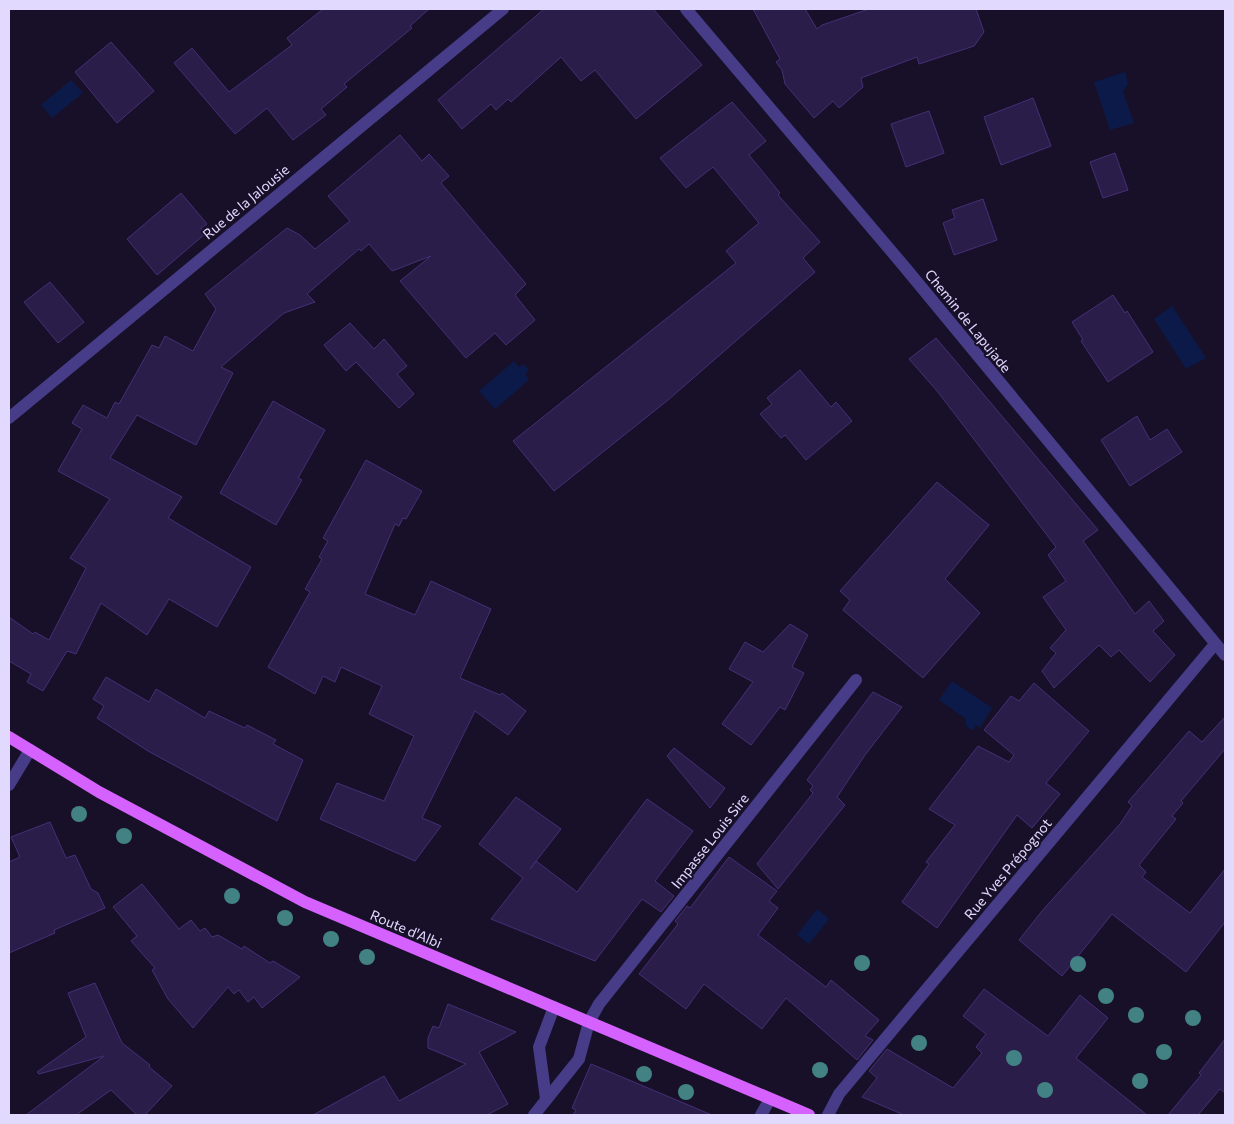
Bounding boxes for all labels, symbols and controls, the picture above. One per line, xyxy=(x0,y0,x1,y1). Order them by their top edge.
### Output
street label: Rue de la Jalousie xyxy=(199,161,292,243)
street label: Chemin de Lapujade xyxy=(922,266,1015,376)
street label: Impasse Louis Sire xyxy=(667,790,752,892)
street label: Rue Yves Prépognot xyxy=(960,815,1055,923)
street label: Route d'Albi xyxy=(368,906,445,951)

